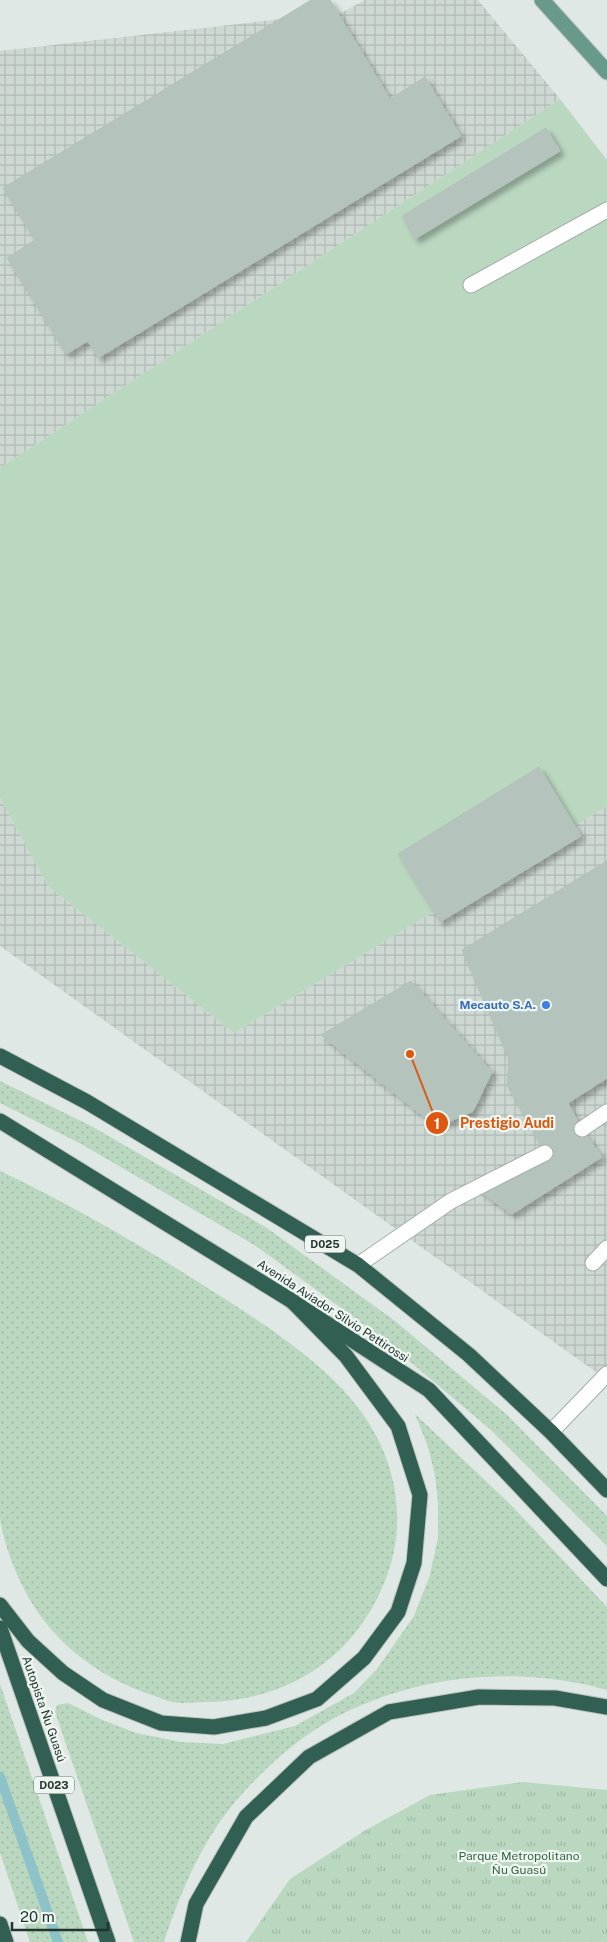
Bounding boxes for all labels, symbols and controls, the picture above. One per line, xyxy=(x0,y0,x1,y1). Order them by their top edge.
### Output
place label: Mecauto S.A. xyxy=(460,998,536,1012)
marker: Mecauto S.A. xyxy=(540,999,552,1011)
callout: Prestigio Audi xyxy=(425,1109,564,1138)
text: 1 xyxy=(434,1115,440,1132)
text: Prestigio Audi xyxy=(460,1115,554,1131)
road number: D025 xyxy=(305,1236,345,1252)
street label: Avenida Aviador Silvio Pettirossi xyxy=(255,1257,411,1365)
street label: Autopista Ñu Guasú xyxy=(19,1654,69,1764)
road number: D023 xyxy=(34,1776,74,1794)
park label: Parque Metropolitano Ñu Guasú xyxy=(458,1849,580,1877)
scale bar xyxy=(12,1900,109,1932)
text: 20 m xyxy=(20,1908,55,1925)

